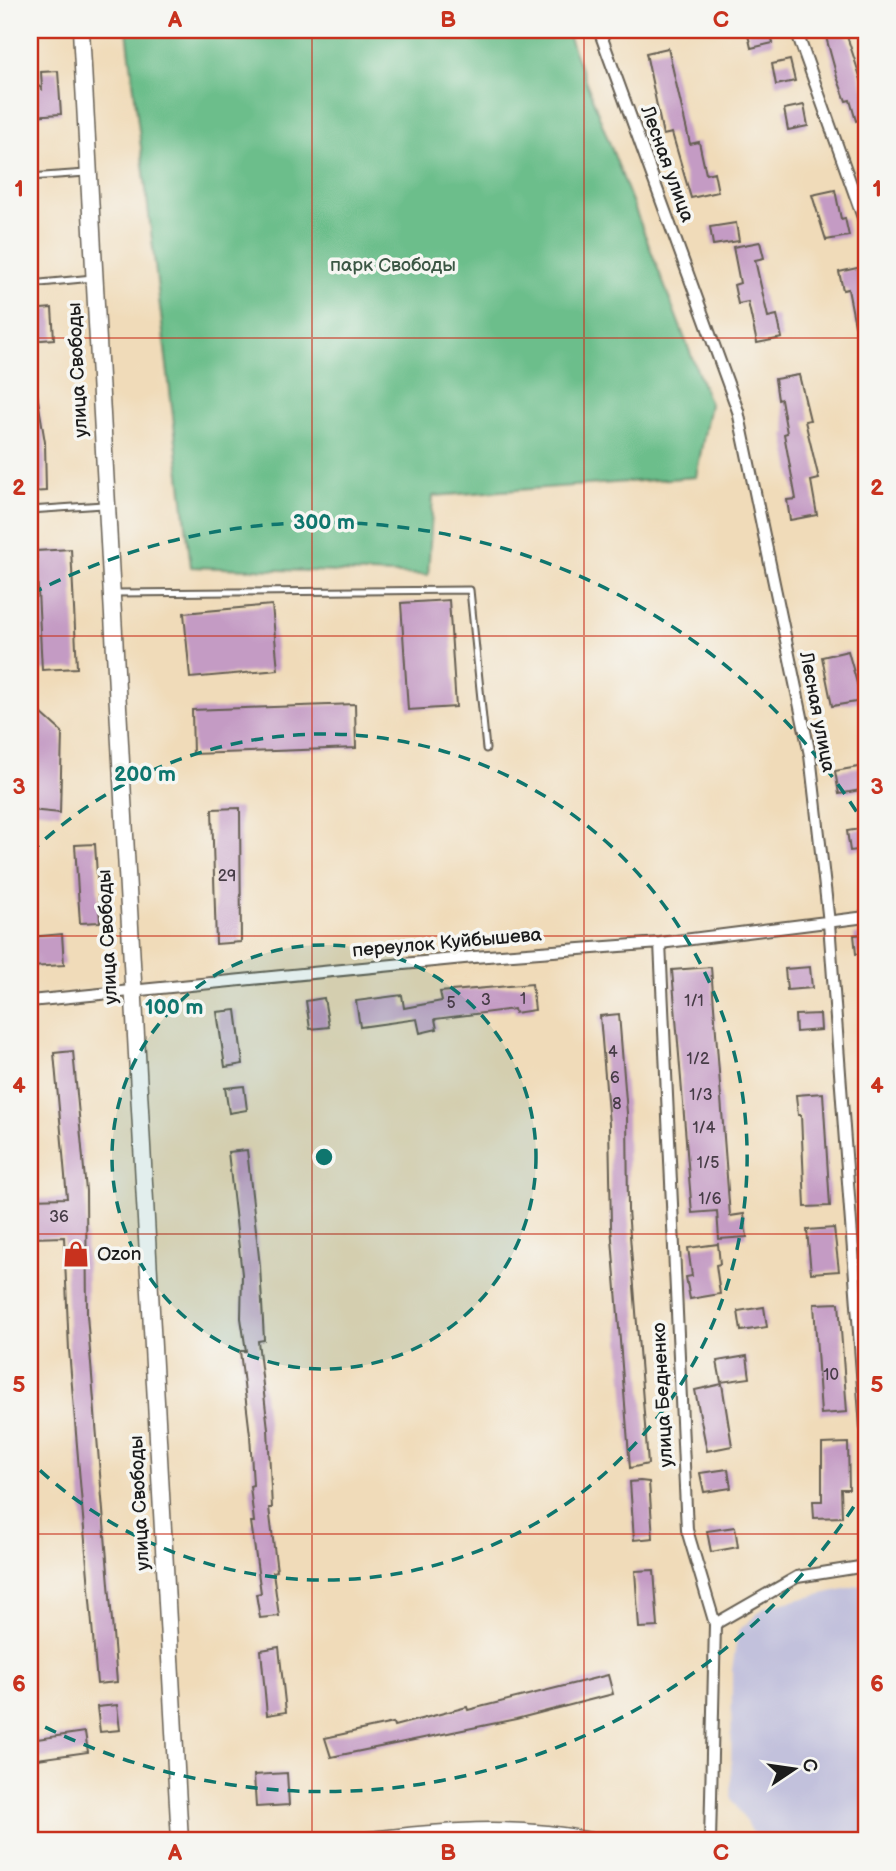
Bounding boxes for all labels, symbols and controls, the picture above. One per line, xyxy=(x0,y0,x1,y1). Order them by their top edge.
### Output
text: A xyxy=(167,6,183,34)
text: B xyxy=(440,6,456,34)
text: C xyxy=(713,6,729,34)
street label: Лесная улица xyxy=(635,102,699,225)
text: 1 xyxy=(14,175,24,203)
text: 1 xyxy=(872,175,882,203)
park label: парк Свободы xyxy=(330,254,456,277)
street label: улица Свободы xyxy=(63,302,93,438)
text: 2 xyxy=(12,474,26,502)
text: 2 xyxy=(870,474,884,502)
text: 300 m xyxy=(293,510,355,535)
street label: Лесная улица xyxy=(794,649,840,774)
text: 200 m xyxy=(114,762,176,787)
text: 3 xyxy=(12,773,26,801)
text: 3 xyxy=(870,773,884,801)
house number: 29 xyxy=(218,867,236,886)
street label: улица Свободы xyxy=(93,869,123,1005)
street label: переулок Куйбышева xyxy=(351,923,543,963)
house number: 1 xyxy=(520,990,526,1009)
house number: 3 xyxy=(481,991,491,1010)
house number: 1/1 xyxy=(684,992,704,1011)
house number: 5 xyxy=(446,994,456,1013)
text: 100 m xyxy=(145,995,203,1020)
house number: 4 xyxy=(608,1043,618,1062)
house number: 1/2 xyxy=(687,1050,710,1069)
house number: 6 xyxy=(610,1069,620,1088)
text: 4 xyxy=(12,1072,26,1100)
text: 4 xyxy=(870,1072,884,1100)
house number: 1/3 xyxy=(689,1086,713,1105)
house number: 8 xyxy=(612,1095,622,1114)
house number: 1/4 xyxy=(692,1119,716,1138)
centre of rings xyxy=(312,1145,336,1169)
house number: 1/5 xyxy=(697,1154,719,1173)
house number: 1/6 xyxy=(698,1190,722,1209)
house number: 36 xyxy=(49,1208,69,1227)
shop icon: Ozon xyxy=(61,1239,91,1269)
place label: Ozon xyxy=(97,1243,142,1266)
street label: улица Бедненко xyxy=(648,1322,678,1468)
house number: 10 xyxy=(823,1366,839,1385)
text: 5 xyxy=(12,1371,26,1399)
text: 5 xyxy=(870,1371,884,1399)
street label: улица Свободы xyxy=(125,1435,155,1571)
text: 6 xyxy=(12,1670,26,1698)
text: 6 xyxy=(870,1670,884,1698)
north arrow xyxy=(760,1734,830,1804)
text: С xyxy=(796,1756,822,1775)
text: A xyxy=(167,1839,183,1867)
text: B xyxy=(440,1839,456,1867)
text: C xyxy=(713,1839,729,1867)

